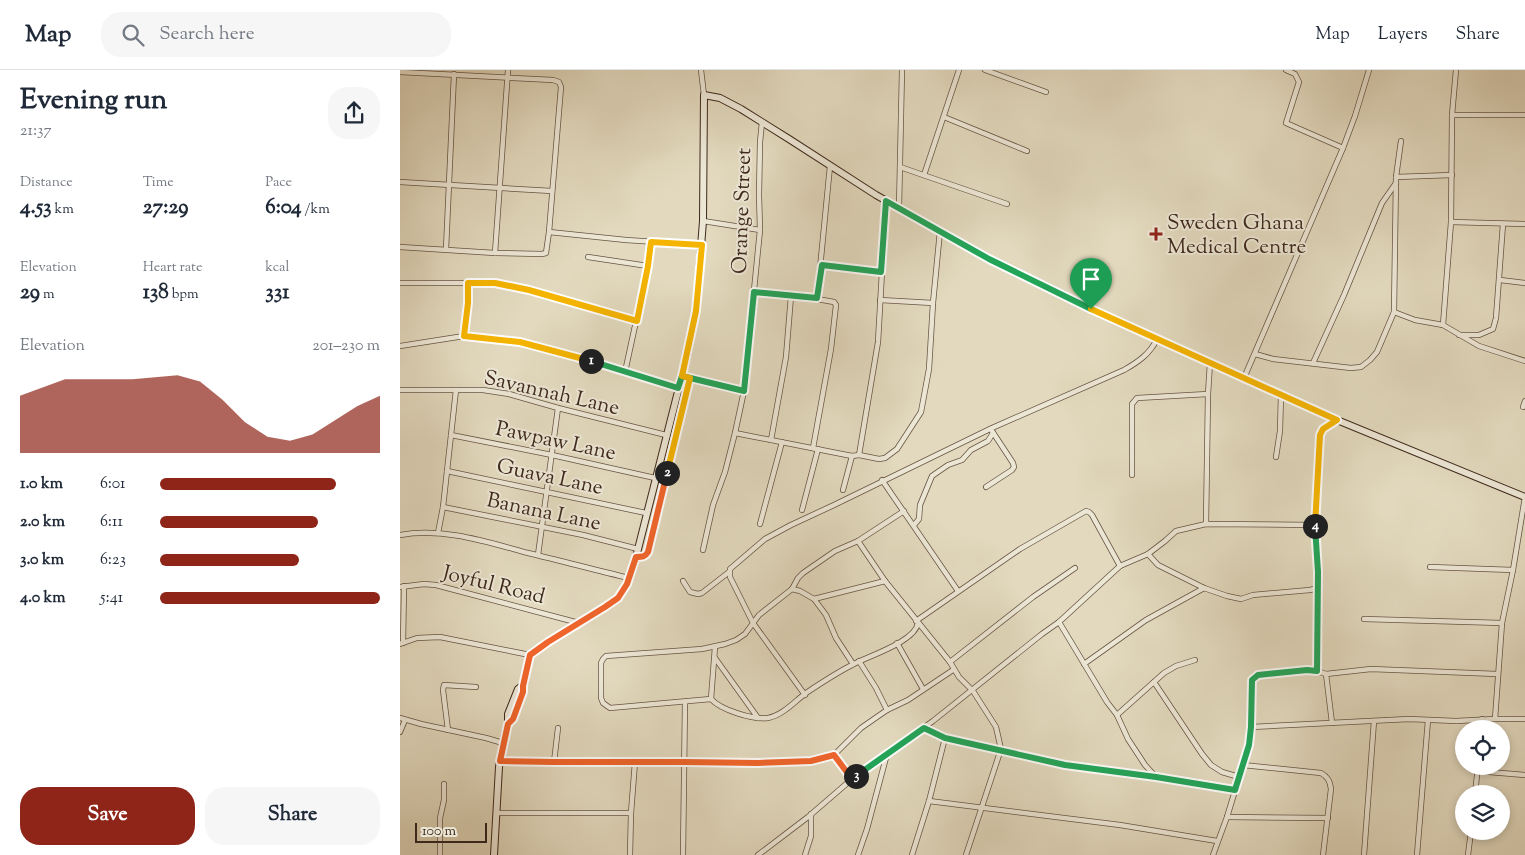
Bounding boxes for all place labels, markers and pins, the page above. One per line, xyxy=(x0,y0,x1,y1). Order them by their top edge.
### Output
place label: Sweden Ghana Medical Centre xyxy=(1167,209,1306,263)
marker: Sweden Ghana Medical Centre xyxy=(1149,227,1163,241)
pin xyxy=(1070,258,1112,309)
pin: 1 xyxy=(578,348,604,374)
pin: 2 xyxy=(654,460,680,486)
pin: 4 xyxy=(1302,514,1328,538)
pin: 3 xyxy=(844,764,868,788)

